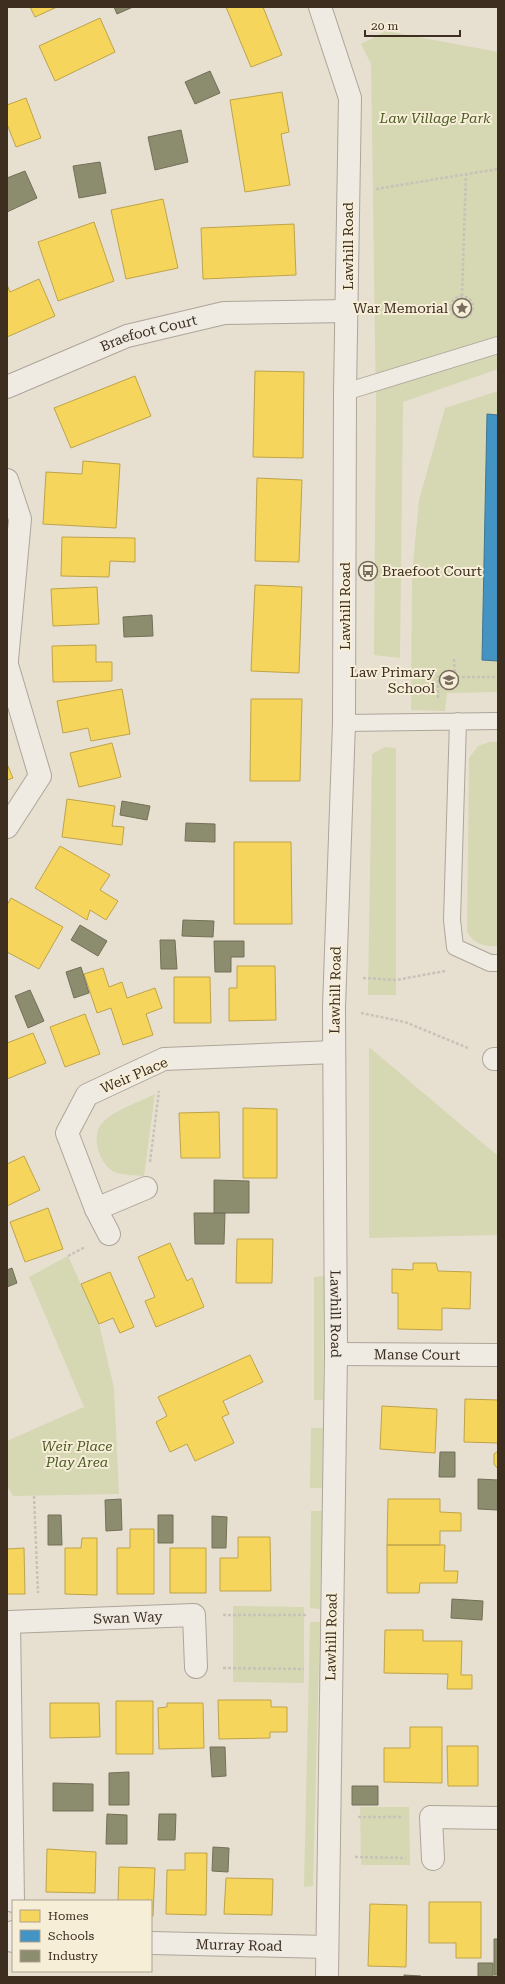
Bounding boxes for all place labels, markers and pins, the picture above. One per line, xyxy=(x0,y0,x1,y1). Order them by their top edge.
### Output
place icon: War Memorial xyxy=(451,297,473,319)
place label: War Memorial xyxy=(353,300,449,316)
bus stop icon: Braefoot Court xyxy=(357,560,379,582)
place label: Braefoot Court xyxy=(382,563,482,579)
place label: Law Primary School xyxy=(350,664,436,696)
school or university icon: Law Primary School xyxy=(438,669,460,691)

